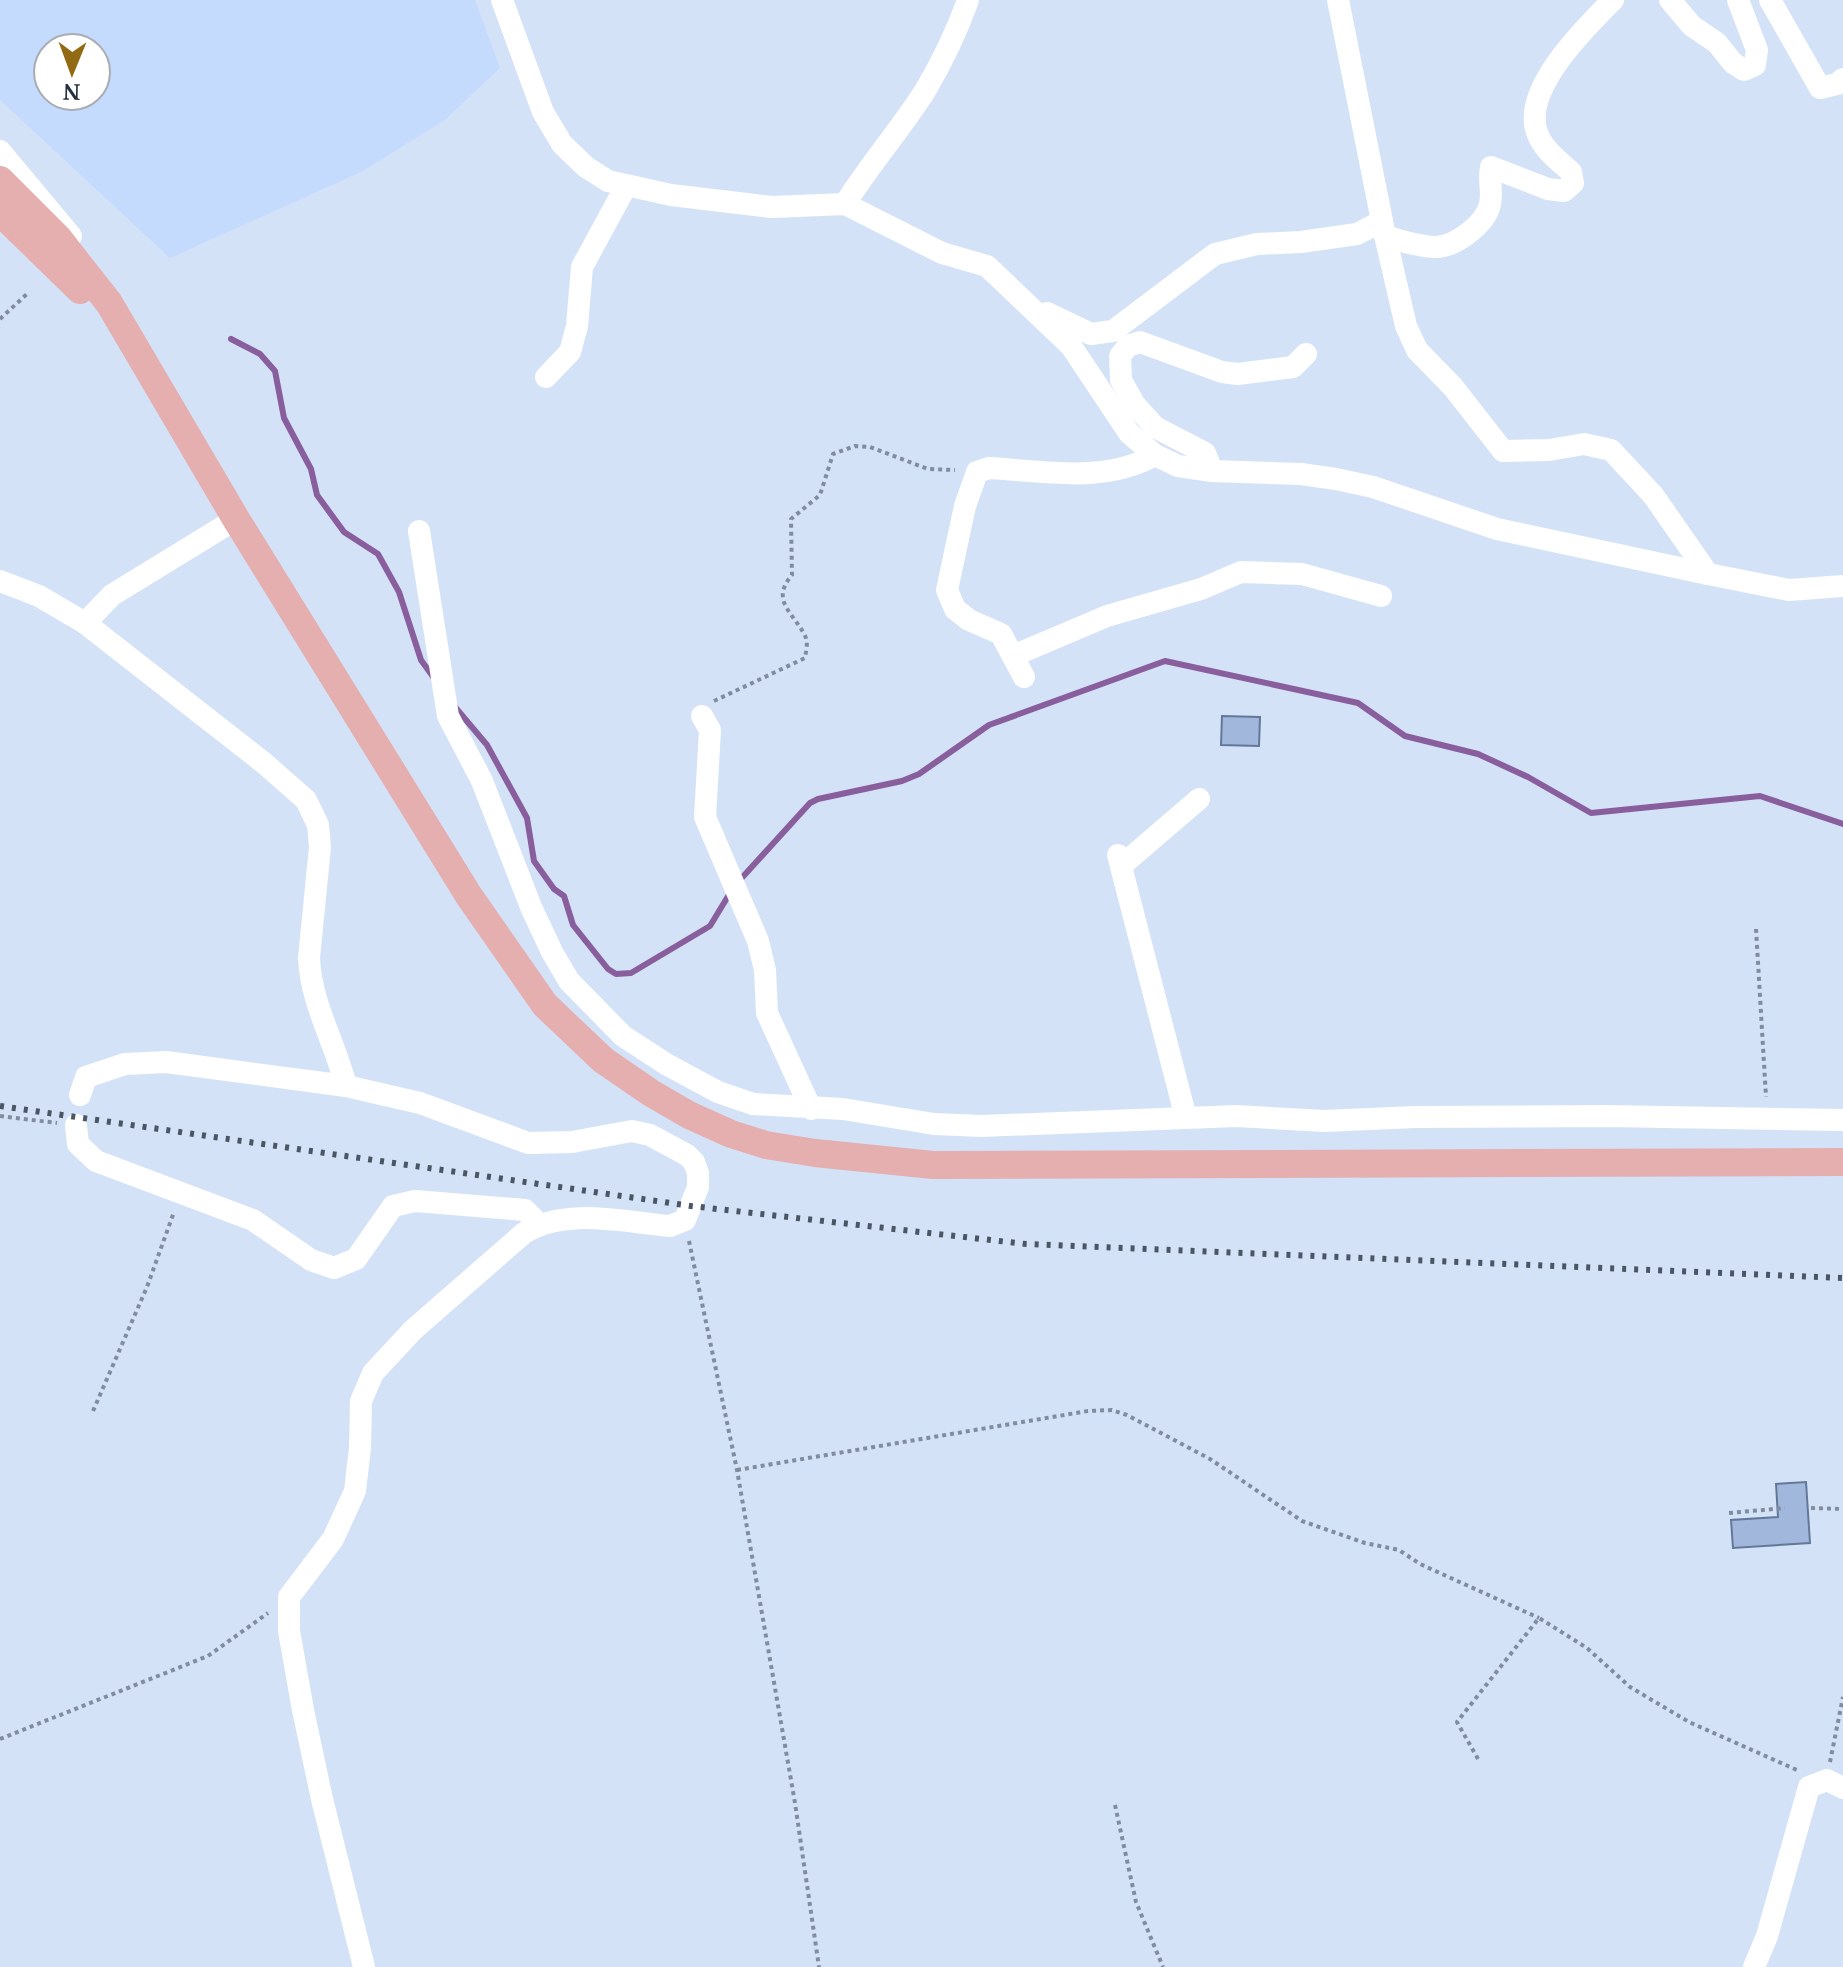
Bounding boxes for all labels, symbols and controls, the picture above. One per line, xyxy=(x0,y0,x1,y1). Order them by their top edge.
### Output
north arrow xyxy=(32,32,112,112)
text: N xyxy=(63,78,81,108)

